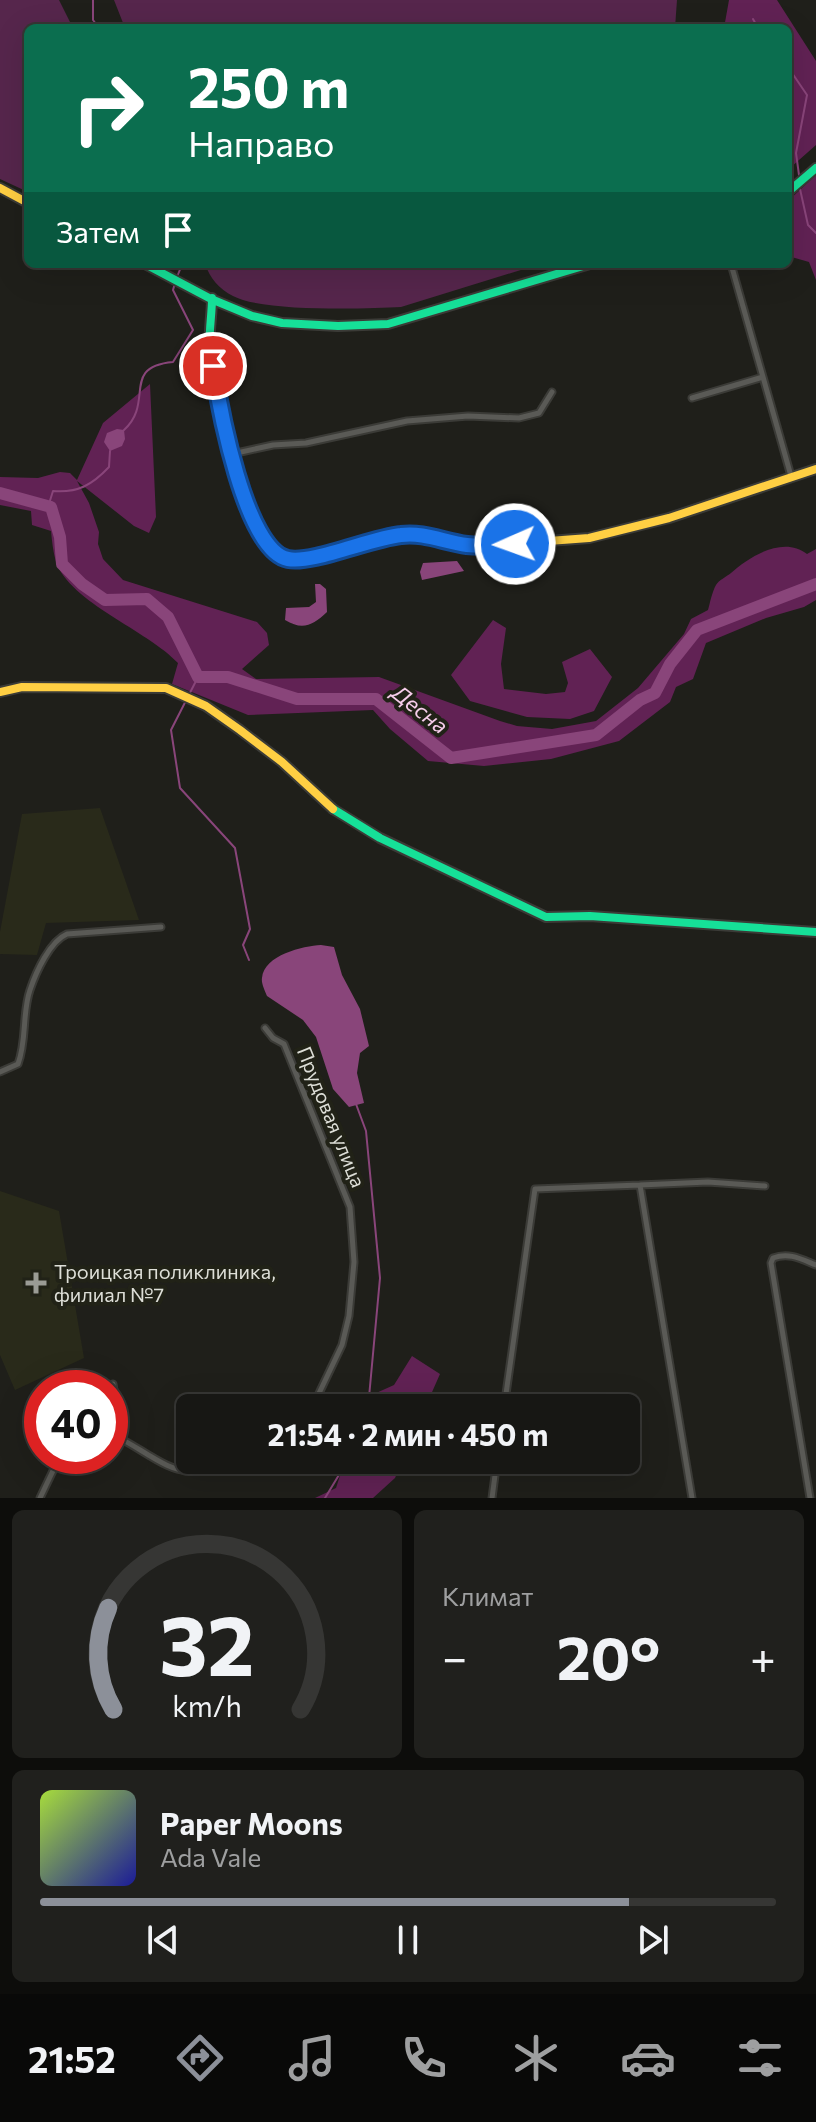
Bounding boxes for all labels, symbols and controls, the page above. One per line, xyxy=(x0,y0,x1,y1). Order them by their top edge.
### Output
text: 250 m xyxy=(188,51,349,120)
icon: right xyxy=(56,56,160,160)
text: Направо xyxy=(188,120,334,164)
icon: arrive xyxy=(156,208,200,252)
text: Затем xyxy=(56,212,140,249)
pin xyxy=(179,332,247,400)
icon: arrive xyxy=(191,344,235,388)
position arrow xyxy=(473,502,557,586)
water label: Десна xyxy=(385,677,454,739)
street label: Прудовая улица xyxy=(293,1043,371,1191)
place label: Троицкая поликлиника, филиал №7 xyxy=(54,1259,276,1306)
marker: Троицкая поликлиника, филиал №7 xyxy=(25,1272,47,1294)
speed limit sign: 40 xyxy=(24,1370,128,1474)
text: 21:54 · 2 мин · 450 m xyxy=(268,1415,548,1452)
text: Климат xyxy=(442,1580,534,1611)
text: 32 xyxy=(159,1591,255,1693)
text: 20° xyxy=(557,1619,660,1692)
text: − xyxy=(442,1629,467,1683)
text: + xyxy=(750,1629,776,1683)
text: km/h xyxy=(172,1688,242,1723)
text: Paper Moons xyxy=(160,1804,343,1841)
text: Ada Vale xyxy=(160,1841,261,1872)
icon: previous xyxy=(141,1918,185,1962)
icon: pause xyxy=(386,1918,430,1962)
icon: next xyxy=(631,1918,675,1962)
icon: directions xyxy=(172,2030,228,2086)
icon: music xyxy=(284,2030,340,2086)
icon: phone xyxy=(396,2030,452,2086)
icon: climate xyxy=(508,2030,564,2086)
icon: car xyxy=(620,2030,676,2086)
icon: filters xyxy=(732,2030,788,2086)
text: 21:52 xyxy=(28,2036,116,2080)

